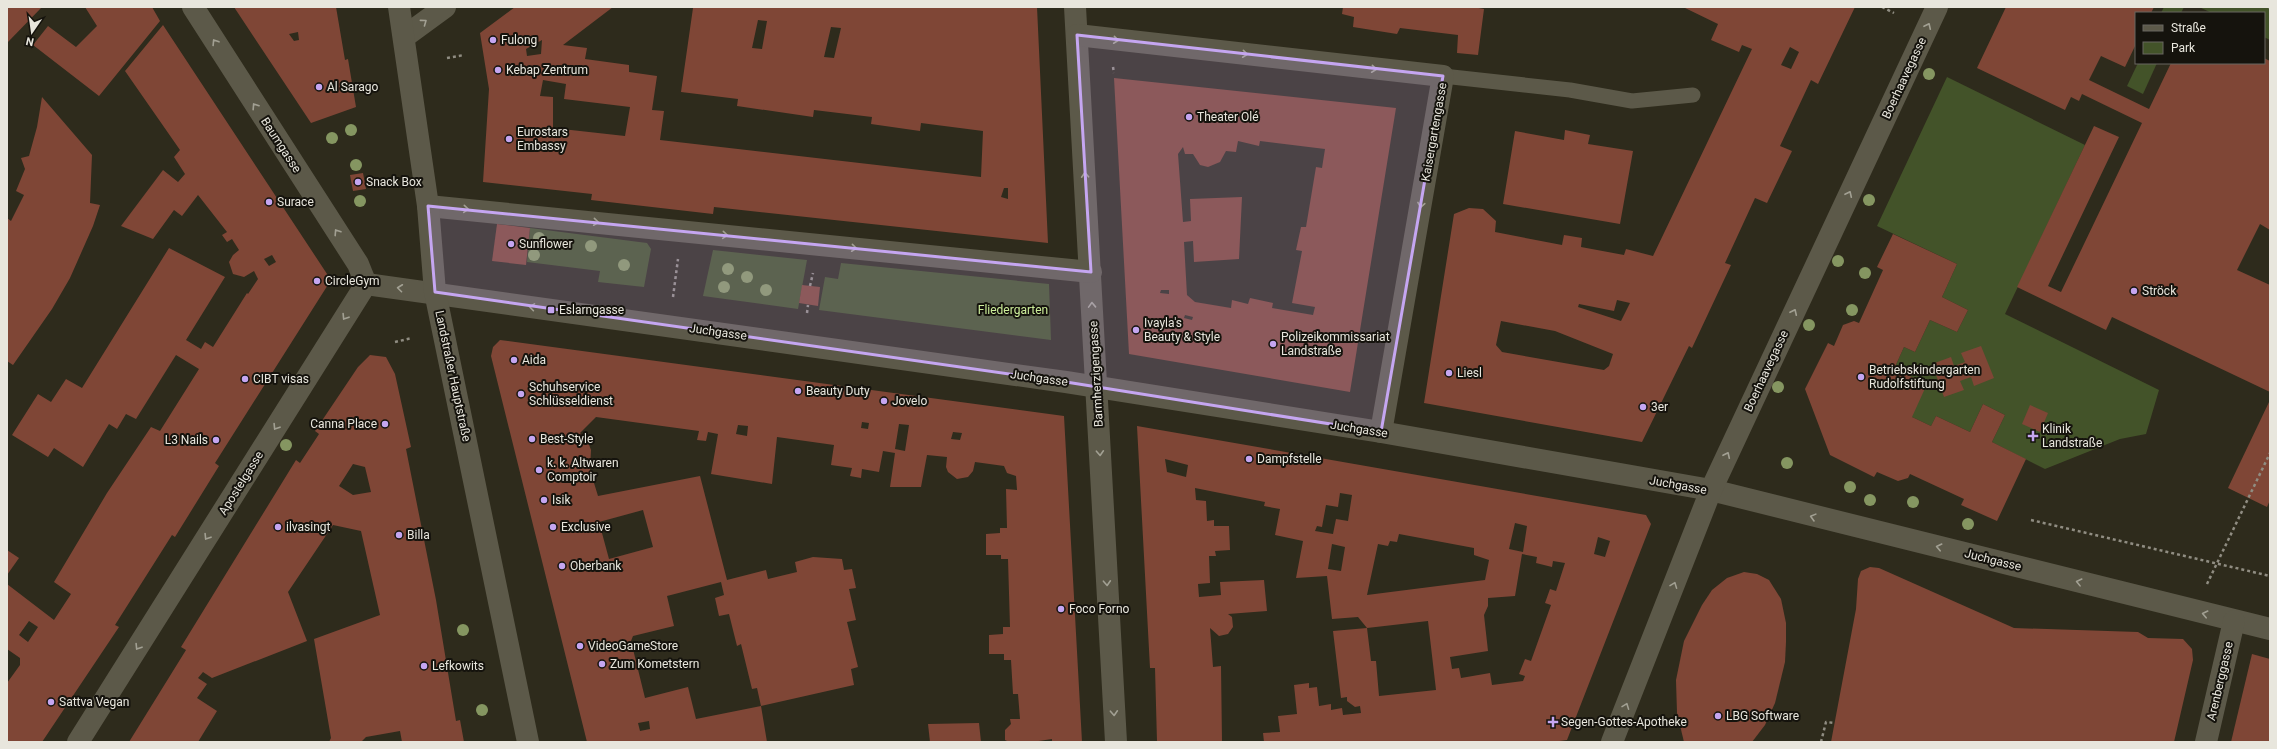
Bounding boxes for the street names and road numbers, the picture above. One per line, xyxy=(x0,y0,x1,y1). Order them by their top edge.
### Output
street label: Boerhaavegasse xyxy=(1879,35,1929,121)
street label: Kaisergartengasse xyxy=(1418,82,1450,182)
street label: Baumgasse xyxy=(258,115,304,175)
street label: Landstraßer Hauptstraße xyxy=(432,309,474,443)
street label: Juchgasse xyxy=(688,321,748,343)
street label: Barmherzigengasse xyxy=(1086,321,1106,427)
street label: Boerhaavegasse xyxy=(1741,328,1791,414)
street label: Juchgasse xyxy=(1009,367,1069,389)
street label: Juchgasse xyxy=(1329,418,1389,440)
street label: Apostelgasse xyxy=(216,448,266,518)
street label: Juchgasse xyxy=(1648,473,1708,497)
street label: Juchgasse xyxy=(1963,546,2023,574)
street label: Arenberggasse xyxy=(2204,640,2236,722)

